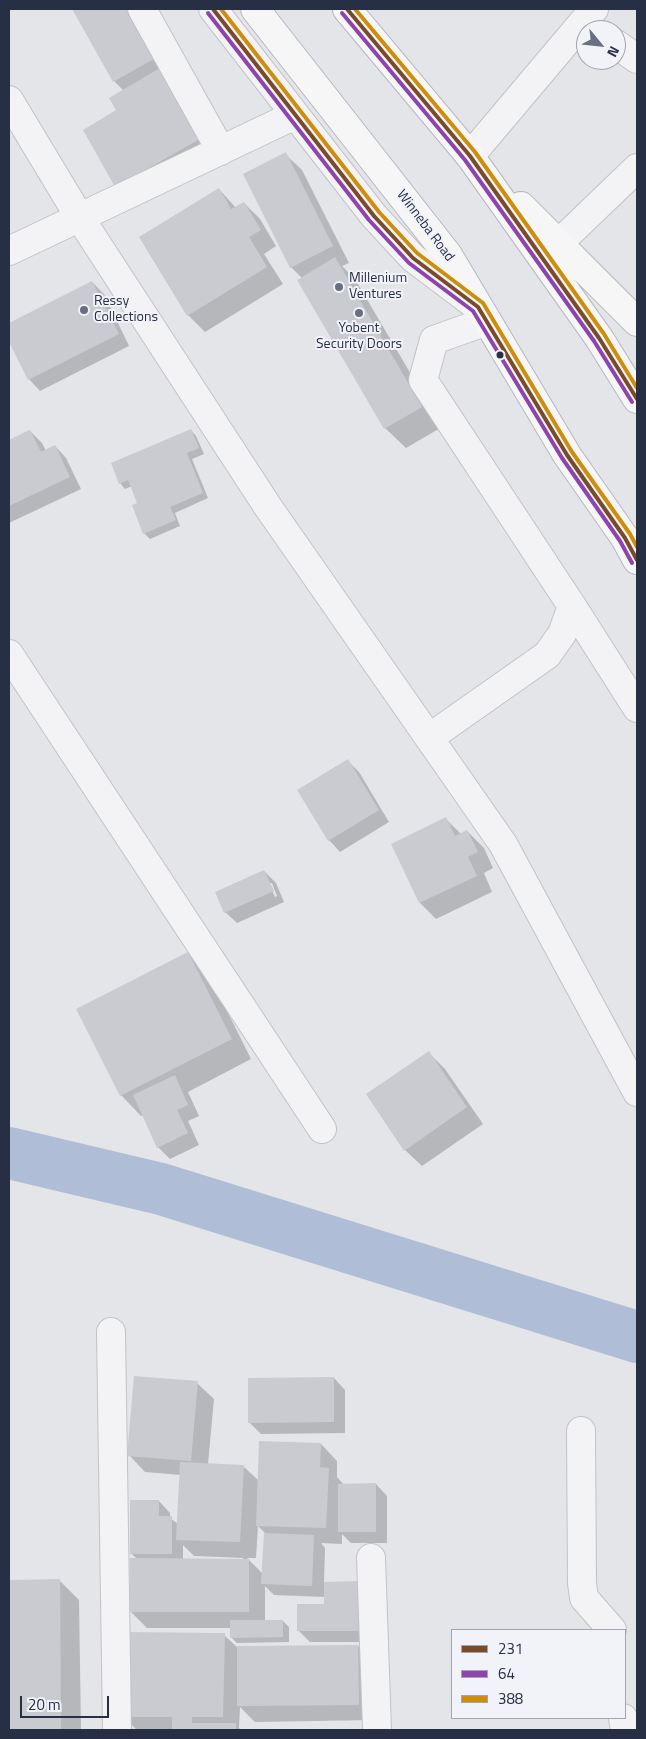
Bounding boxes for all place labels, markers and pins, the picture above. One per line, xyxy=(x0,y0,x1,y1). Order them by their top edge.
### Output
place label: Millenium Ventures xyxy=(349,271,407,304)
marker: Millenium Ventures xyxy=(333,281,345,293)
place label: Ressy Collections xyxy=(94,294,158,326)
marker: Ressy Collections xyxy=(78,304,90,316)
marker: Yobent Security Doors xyxy=(353,307,365,319)
place label: Yobent Security Doors xyxy=(316,321,402,354)
unlabelled marker xyxy=(495,350,505,360)

